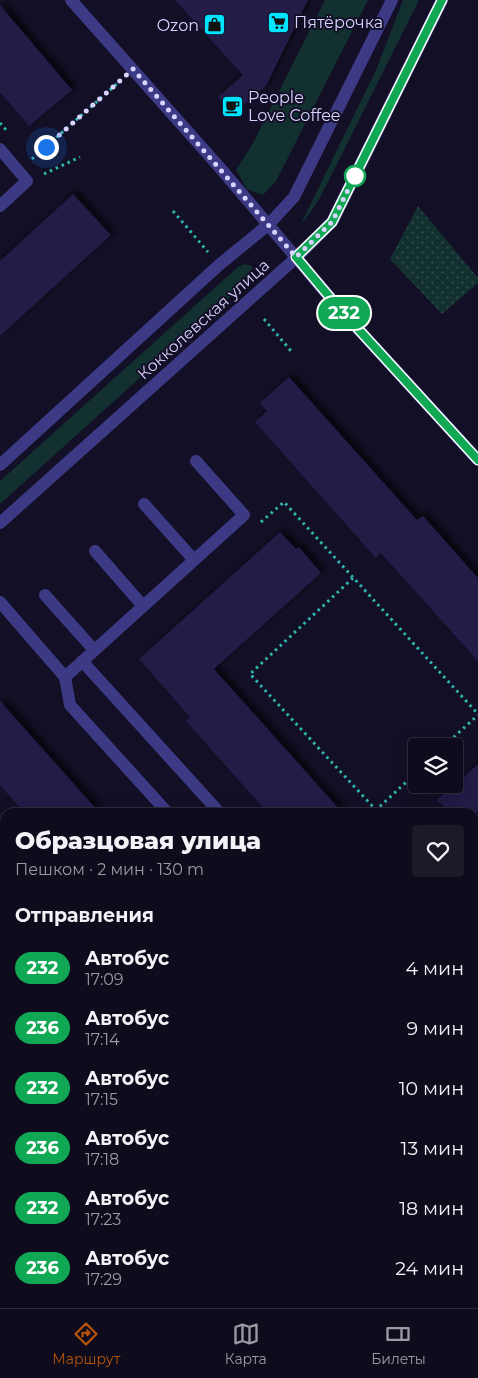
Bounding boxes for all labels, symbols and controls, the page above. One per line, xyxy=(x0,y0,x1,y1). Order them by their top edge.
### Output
supermarket icon: Пятёрочка xyxy=(266,10,290,34)
shop icon: Ozon xyxy=(203,13,227,37)
place label: Пятёрочка xyxy=(294,13,383,32)
place label: Ozon xyxy=(157,16,199,35)
place label: People Love Coffee xyxy=(248,88,340,125)
cafe icon: People Love Coffee xyxy=(220,94,244,118)
your location xyxy=(34,135,59,160)
unlabelled marker xyxy=(344,165,366,187)
street label: Кокколевская улица xyxy=(134,255,273,383)
line badge: 232 xyxy=(315,297,373,329)
text: 232 xyxy=(328,302,360,324)
map controls xyxy=(408,738,463,793)
button: layers xyxy=(408,738,463,793)
button: heart xyxy=(412,825,464,877)
text: Образцовая улица xyxy=(15,826,261,855)
text: Пешком · 2 мин · 130 m xyxy=(15,860,204,879)
text: Отправления xyxy=(15,904,154,927)
text: Автобус xyxy=(85,947,169,970)
text: 232 xyxy=(27,957,58,979)
text: 4 мин xyxy=(406,957,464,980)
text: 17:09 xyxy=(85,970,124,989)
text: Автобус xyxy=(85,1007,169,1030)
text: 236 xyxy=(26,1017,59,1039)
text: 9 мин xyxy=(407,1017,464,1040)
text: 17:14 xyxy=(85,1030,120,1049)
text: Автобус xyxy=(85,1067,169,1090)
text: 232 xyxy=(27,1077,58,1099)
text: 10 мин xyxy=(399,1077,464,1100)
text: 17:15 xyxy=(85,1090,118,1109)
text: Автобус xyxy=(85,1127,169,1150)
text: 236 xyxy=(26,1137,59,1159)
text: 13 мин xyxy=(401,1137,464,1160)
text: 17:18 xyxy=(85,1150,119,1169)
text: Автобус xyxy=(85,1187,169,1210)
text: 232 xyxy=(27,1197,58,1219)
text: 18 мин xyxy=(399,1197,464,1220)
text: 17:23 xyxy=(85,1210,121,1229)
text: Автобус xyxy=(85,1247,169,1270)
text: 236 xyxy=(26,1257,59,1279)
text: 24 мин xyxy=(395,1257,464,1280)
text: 17:29 xyxy=(85,1270,122,1289)
tab: Маршрут xyxy=(52,1320,120,1368)
tab: Карта xyxy=(225,1320,267,1368)
tab: Билеты xyxy=(371,1320,426,1368)

